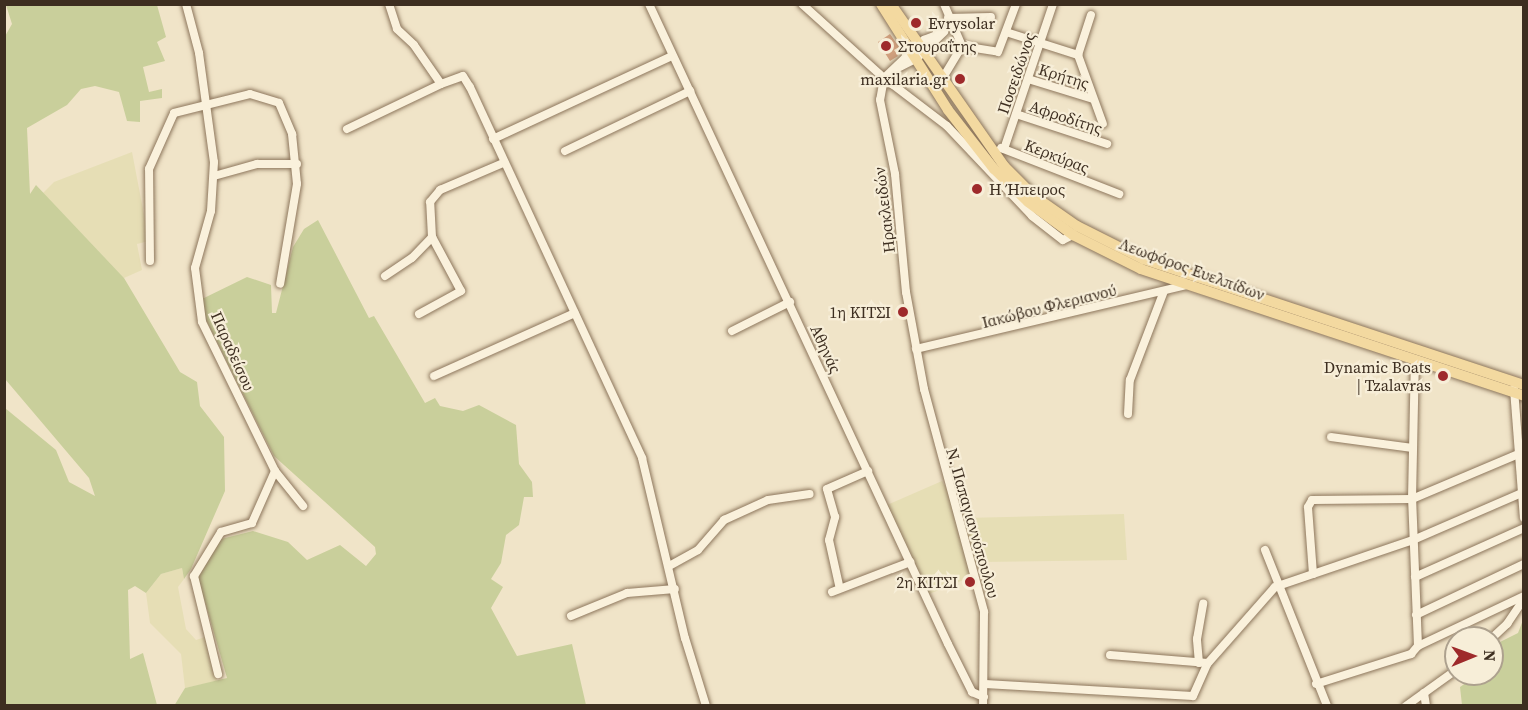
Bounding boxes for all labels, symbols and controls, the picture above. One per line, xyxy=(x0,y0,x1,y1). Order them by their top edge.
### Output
place label: Evrysolar xyxy=(928,13,995,33)
marker: Evrysolar xyxy=(909,16,923,30)
street label: Ποσειδώνος xyxy=(993,30,1039,116)
place label: Στουραΐτης xyxy=(898,36,976,56)
marker: Στουραΐτης xyxy=(879,39,893,53)
street label: Κρήτης xyxy=(1036,59,1092,93)
place label: maxilaria.gr xyxy=(860,69,948,89)
marker: maxilaria.gr xyxy=(953,72,967,86)
street label: Αφροδίτης xyxy=(1027,96,1105,138)
street label: Κερκύρας xyxy=(1022,135,1092,177)
street label: Ηρακλειδών xyxy=(869,166,899,254)
place label: Η Ήπειρος xyxy=(989,179,1065,199)
marker: Η Ήπειρος xyxy=(970,182,984,196)
street label: Λεωφόρος Ευελπίδων xyxy=(1117,234,1267,304)
street label: Ιακώβου Φλεριανού xyxy=(980,280,1118,332)
place label: 1η ΚΙΤΣΙ xyxy=(829,302,891,322)
marker: 1η ΚΙΤΣΙ xyxy=(896,305,910,319)
street label: Παραδείσου xyxy=(207,308,259,394)
street label: Αθηνάς xyxy=(806,322,846,376)
place label: Dynamic Boats | Tzalavras xyxy=(1324,357,1431,395)
marker: Dynamic Boats | Tzalavras xyxy=(1436,369,1450,383)
street label: Ν. Παπαγιαννόπουλου xyxy=(942,446,1004,600)
place label: 2η ΚΙΤΣΙ xyxy=(896,572,958,592)
marker: 2η ΚΙΤΣΙ xyxy=(963,575,977,589)
north arrow xyxy=(1444,626,1504,686)
text: N xyxy=(1479,650,1501,662)

